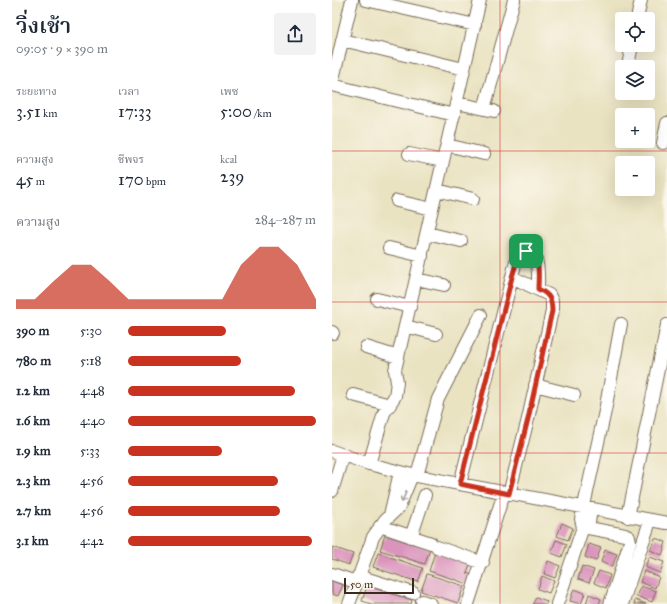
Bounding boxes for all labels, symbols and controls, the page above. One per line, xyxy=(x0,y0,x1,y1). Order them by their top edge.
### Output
text: วิ่งเช้า xyxy=(16,12,71,39)
map controls xyxy=(615,12,655,196)
button: locate xyxy=(615,12,655,52)
button: share xyxy=(274,13,316,55)
text: 09:05 · 9 × 390 m xyxy=(16,41,108,57)
button: layers xyxy=(615,60,655,100)
text: ระยะทาง xyxy=(16,85,57,98)
text: เวลา xyxy=(118,85,139,98)
text: เพซ xyxy=(220,85,238,98)
text: 3.51 xyxy=(16,101,41,122)
text: 17:33 xyxy=(118,101,152,122)
text: 5:00 xyxy=(220,101,252,122)
text: km xyxy=(41,107,57,120)
text: /km xyxy=(252,107,272,120)
button: + xyxy=(615,108,655,148)
text: ความสูง xyxy=(16,153,54,166)
text: ชีพจร xyxy=(118,153,144,166)
text: kcal xyxy=(220,153,237,166)
button: − xyxy=(615,156,655,196)
text: 239 xyxy=(220,166,244,187)
text: 45 xyxy=(16,169,33,190)
text: 170 xyxy=(118,169,144,190)
text: m xyxy=(33,175,45,188)
text: bpm xyxy=(144,175,166,188)
text: 284–287 m xyxy=(255,212,316,228)
text: ความสูง xyxy=(16,214,60,230)
pin xyxy=(509,234,543,268)
icon: arrive xyxy=(515,240,537,262)
text: 390 m xyxy=(16,323,49,339)
text: 5:30 xyxy=(80,323,102,339)
text: 780 m xyxy=(16,353,51,369)
text: 5:18 xyxy=(80,353,101,369)
text: 1.2 km xyxy=(16,383,50,399)
text: 4:48 xyxy=(80,383,105,399)
text: 1.6 km xyxy=(16,413,50,429)
text: 4:40 xyxy=(80,413,105,429)
text: 1.9 km xyxy=(16,443,51,459)
text: 5:33 xyxy=(80,443,100,459)
text: 2.3 km xyxy=(16,473,50,489)
text: 4:56 xyxy=(80,473,103,489)
one-way arrow xyxy=(400,490,407,502)
text: 2.7 km xyxy=(16,503,51,519)
text: 4:56 xyxy=(80,503,103,519)
text: 3.1 km xyxy=(16,533,49,549)
text: 4:42 xyxy=(80,533,104,549)
scale bar xyxy=(344,576,414,595)
text: 50 m xyxy=(350,578,373,591)

